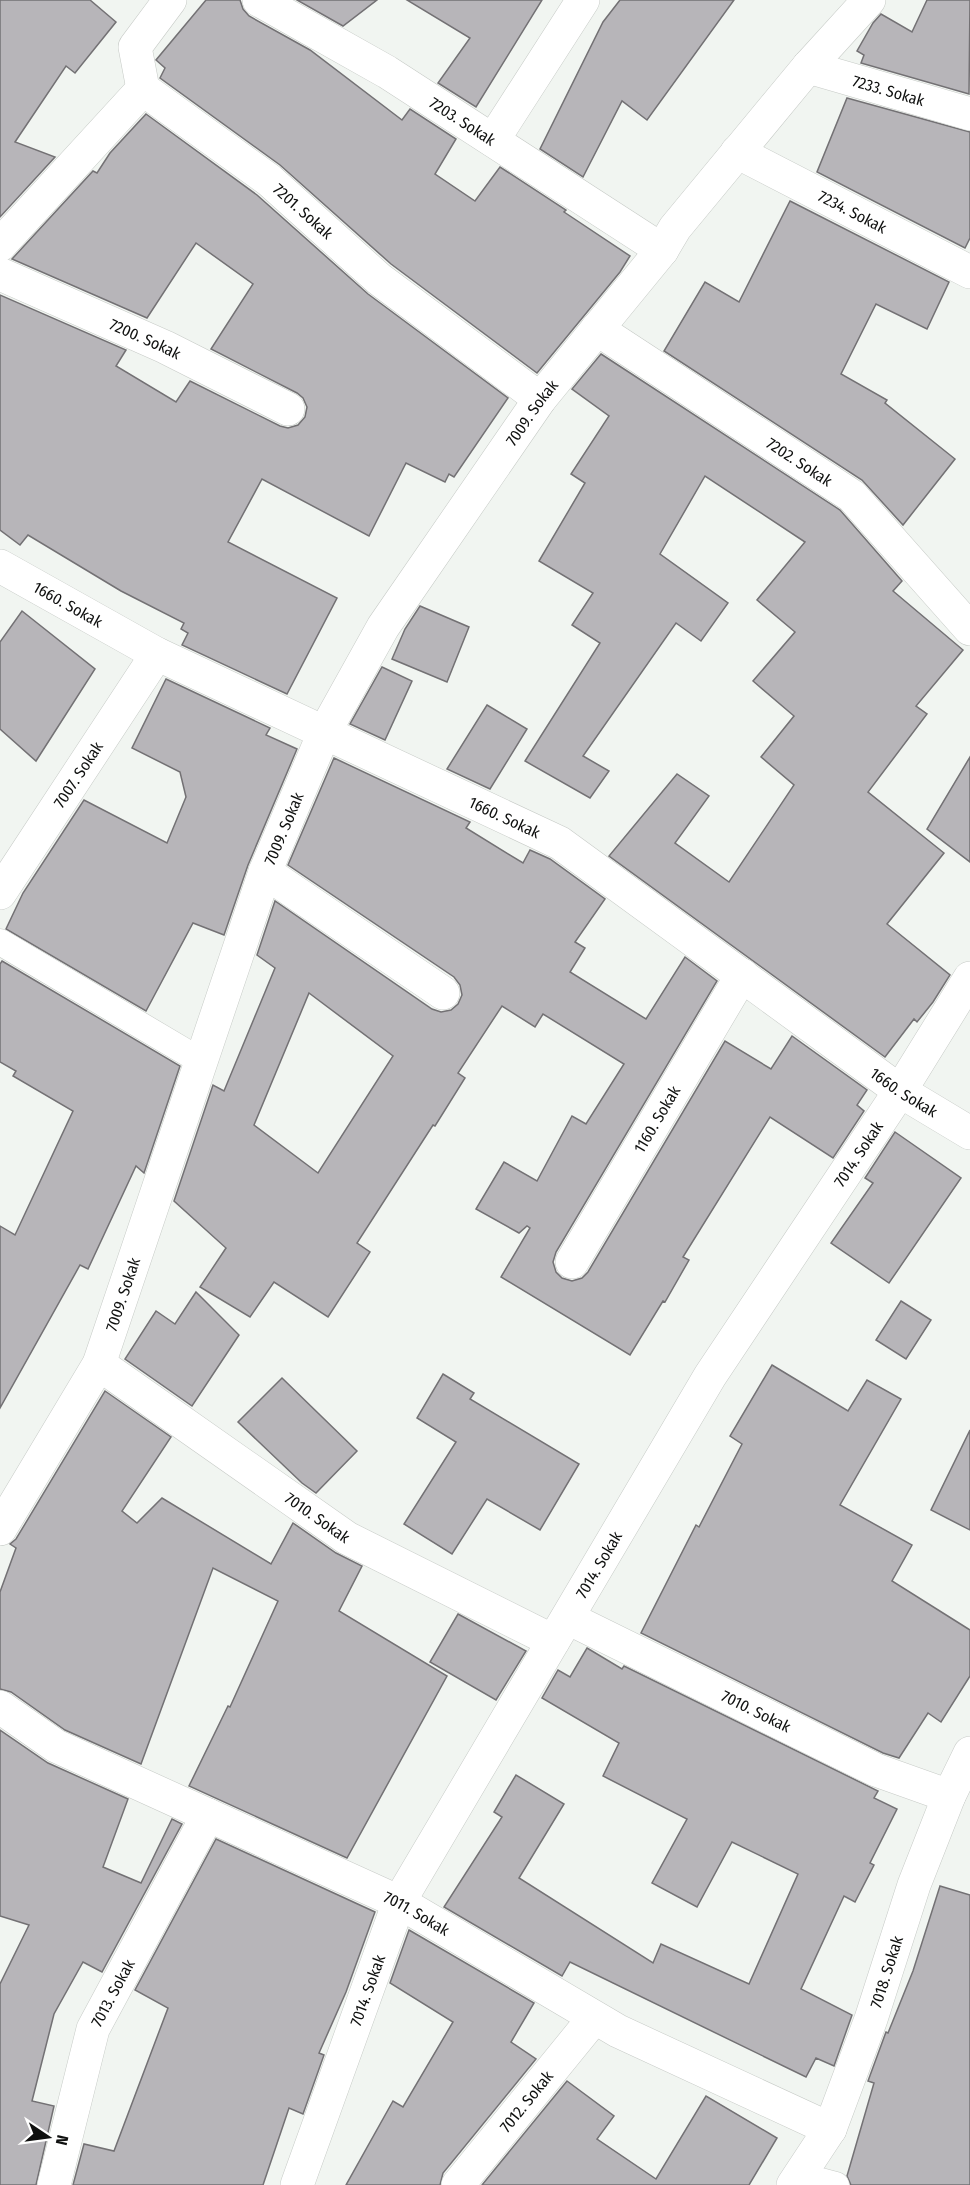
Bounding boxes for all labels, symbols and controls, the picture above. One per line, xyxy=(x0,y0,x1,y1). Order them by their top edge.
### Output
street label: 7233. Sokak xyxy=(850,71,927,110)
street label: 7203. Sokak xyxy=(426,93,499,150)
street label: 7201. Sokak xyxy=(269,180,337,243)
street label: 7234. Sokak xyxy=(815,187,890,238)
street label: 7200. Sokak xyxy=(107,315,184,364)
street label: 7009. Sokak xyxy=(502,375,562,449)
street label: 7202. Sokak xyxy=(763,434,836,491)
street label: 1660. Sokak xyxy=(30,578,106,632)
street label: 7007. Sokak xyxy=(50,737,107,811)
street label: 7009. Sokak xyxy=(260,789,308,868)
street label: 1660. Sokak xyxy=(466,793,544,843)
street label: 1660. Sokak xyxy=(866,1064,941,1122)
street label: 1160. Sokak xyxy=(630,1082,684,1156)
street label: 7014. Sokak xyxy=(830,1117,887,1190)
street label: 7009. Sokak xyxy=(102,1255,144,1334)
street label: 7010. Sokak xyxy=(281,1488,354,1547)
street label: 7014. Sokak xyxy=(572,1527,626,1601)
street label: 7010. Sokak xyxy=(718,1686,794,1737)
street label: 7011. Sokak xyxy=(381,1887,453,1940)
street label: 7018. Sokak xyxy=(866,1933,907,2010)
street label: 7014. Sokak xyxy=(346,1952,389,2029)
street label: 7013. Sokak xyxy=(87,1955,139,2030)
street label: 7012. Sokak xyxy=(496,2067,558,2136)
north arrow xyxy=(18,2107,78,2167)
text: N xyxy=(52,2133,72,2147)

